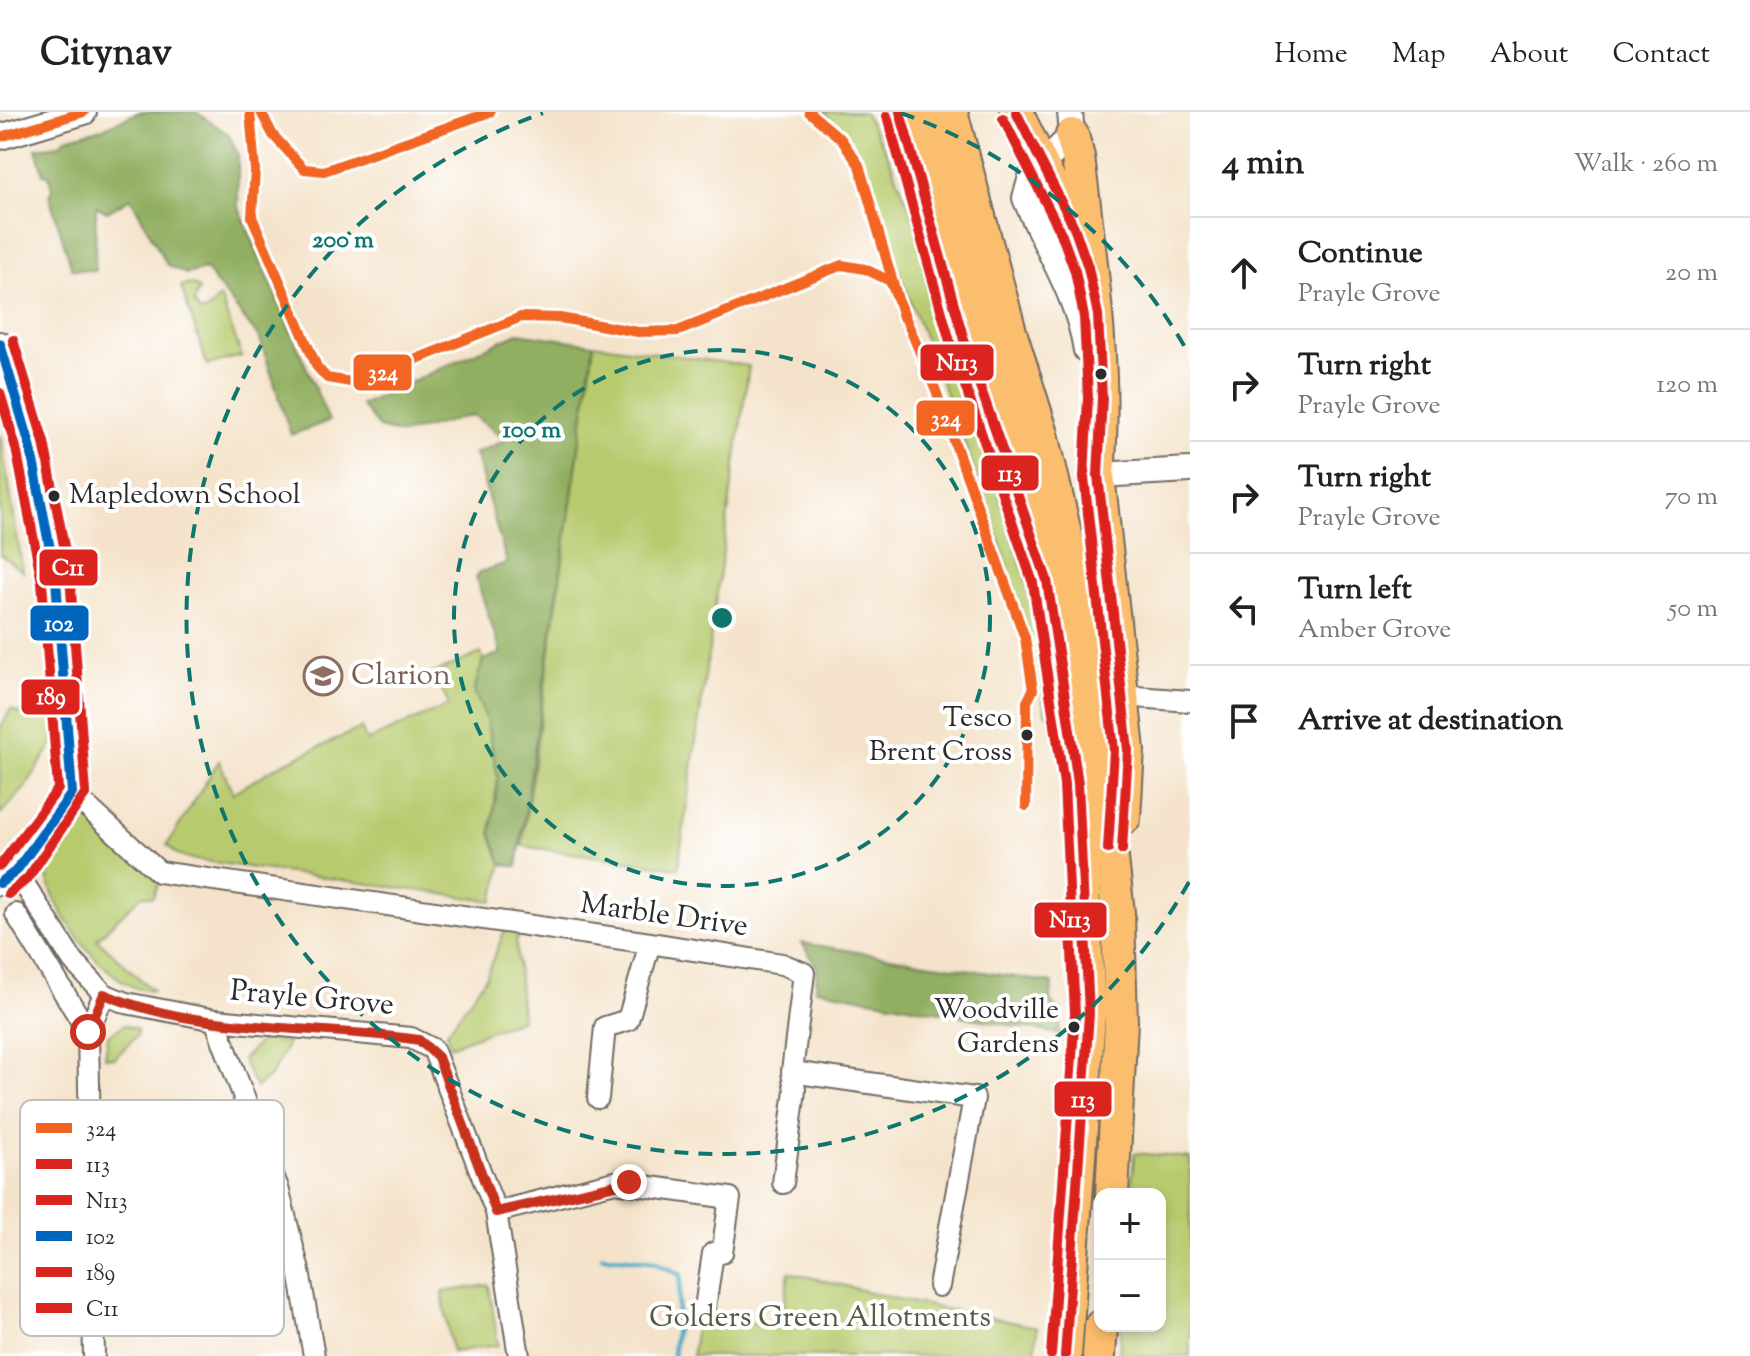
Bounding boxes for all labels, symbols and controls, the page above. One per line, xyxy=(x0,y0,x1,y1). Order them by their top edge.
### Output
text: Citynav xyxy=(40,28,172,82)
text: Home xyxy=(1274,35,1348,75)
text: Map xyxy=(1392,35,1446,75)
text: About xyxy=(1490,35,1568,75)
text: Contact xyxy=(1612,35,1710,75)
text: 4 min xyxy=(1222,140,1304,189)
text: Walk · 260 m xyxy=(1573,146,1718,183)
text: 200 m xyxy=(312,224,374,258)
text: Continue xyxy=(1298,233,1423,276)
icon: ahead xyxy=(1222,251,1266,295)
text: 20 m xyxy=(1665,255,1718,292)
text: Prayle Grove xyxy=(1298,276,1441,313)
line badge: N113 xyxy=(919,343,995,382)
text: Turn right xyxy=(1298,345,1431,388)
text: N113 xyxy=(936,349,978,381)
line badge: 324 xyxy=(352,353,413,392)
text: 324 xyxy=(368,359,398,391)
icon: right xyxy=(1222,363,1266,407)
unlabelled marker xyxy=(1093,366,1109,382)
text: 120 m xyxy=(1656,367,1718,404)
text: Prayle Grove xyxy=(1298,388,1441,425)
line badge: 324 xyxy=(915,399,976,437)
text: 324 xyxy=(931,405,961,437)
text: 100 m xyxy=(503,414,561,448)
line badge: 113 xyxy=(980,454,1040,492)
text: Turn right xyxy=(1298,457,1431,500)
text: 113 xyxy=(998,460,1022,492)
icon: right xyxy=(1222,475,1266,519)
place label: Mapledown School xyxy=(69,476,301,516)
text: 70 m xyxy=(1665,479,1718,516)
marker: Mapledown School xyxy=(46,488,62,504)
text: Prayle Grove xyxy=(1298,500,1441,537)
line badge: C11 xyxy=(38,548,99,587)
text: C11 xyxy=(52,554,85,586)
text: Turn left xyxy=(1298,569,1412,612)
icon: left xyxy=(1222,587,1266,631)
text: 50 m xyxy=(1668,591,1718,628)
line badge: 102 xyxy=(29,604,90,642)
centre of rings xyxy=(708,604,736,632)
text: 102 xyxy=(45,610,74,642)
text: Amber Grove xyxy=(1298,612,1451,649)
school or university icon: Clarion xyxy=(302,655,344,697)
place label: Clarion xyxy=(351,655,451,698)
line badge: 189 xyxy=(20,678,81,716)
text: 189 xyxy=(36,683,66,715)
place label: Tesco Brent Cross xyxy=(869,699,1012,773)
icon: arrive xyxy=(1222,699,1266,743)
text: Arrive at destination xyxy=(1298,700,1563,743)
marker: Tesco Brent Cross xyxy=(1019,727,1035,743)
street label: Marble Drive xyxy=(577,883,751,949)
line badge: N113 xyxy=(1033,901,1108,939)
text: N113 xyxy=(1049,906,1091,938)
street label: Prayle Grove xyxy=(228,970,396,1028)
place label: Woodville Gardens xyxy=(933,991,1059,1065)
route start xyxy=(70,1014,106,1050)
marker: Woodville Gardens xyxy=(1066,1019,1082,1035)
line badge: 113 xyxy=(1053,1080,1113,1118)
text: 113 xyxy=(1071,1086,1095,1118)
legend xyxy=(20,1100,284,1336)
text: 324 xyxy=(86,1115,116,1147)
text: 113 xyxy=(86,1151,110,1183)
route end xyxy=(611,1164,647,1200)
text: N113 xyxy=(86,1187,127,1219)
map controls xyxy=(1094,1188,1166,1332)
button: + xyxy=(1094,1188,1166,1260)
text: 102 xyxy=(86,1223,115,1255)
text: 189 xyxy=(86,1259,115,1291)
button: − xyxy=(1094,1260,1166,1332)
text: C11 xyxy=(86,1295,119,1327)
park label: Golders Green Allotments xyxy=(649,1297,991,1340)

